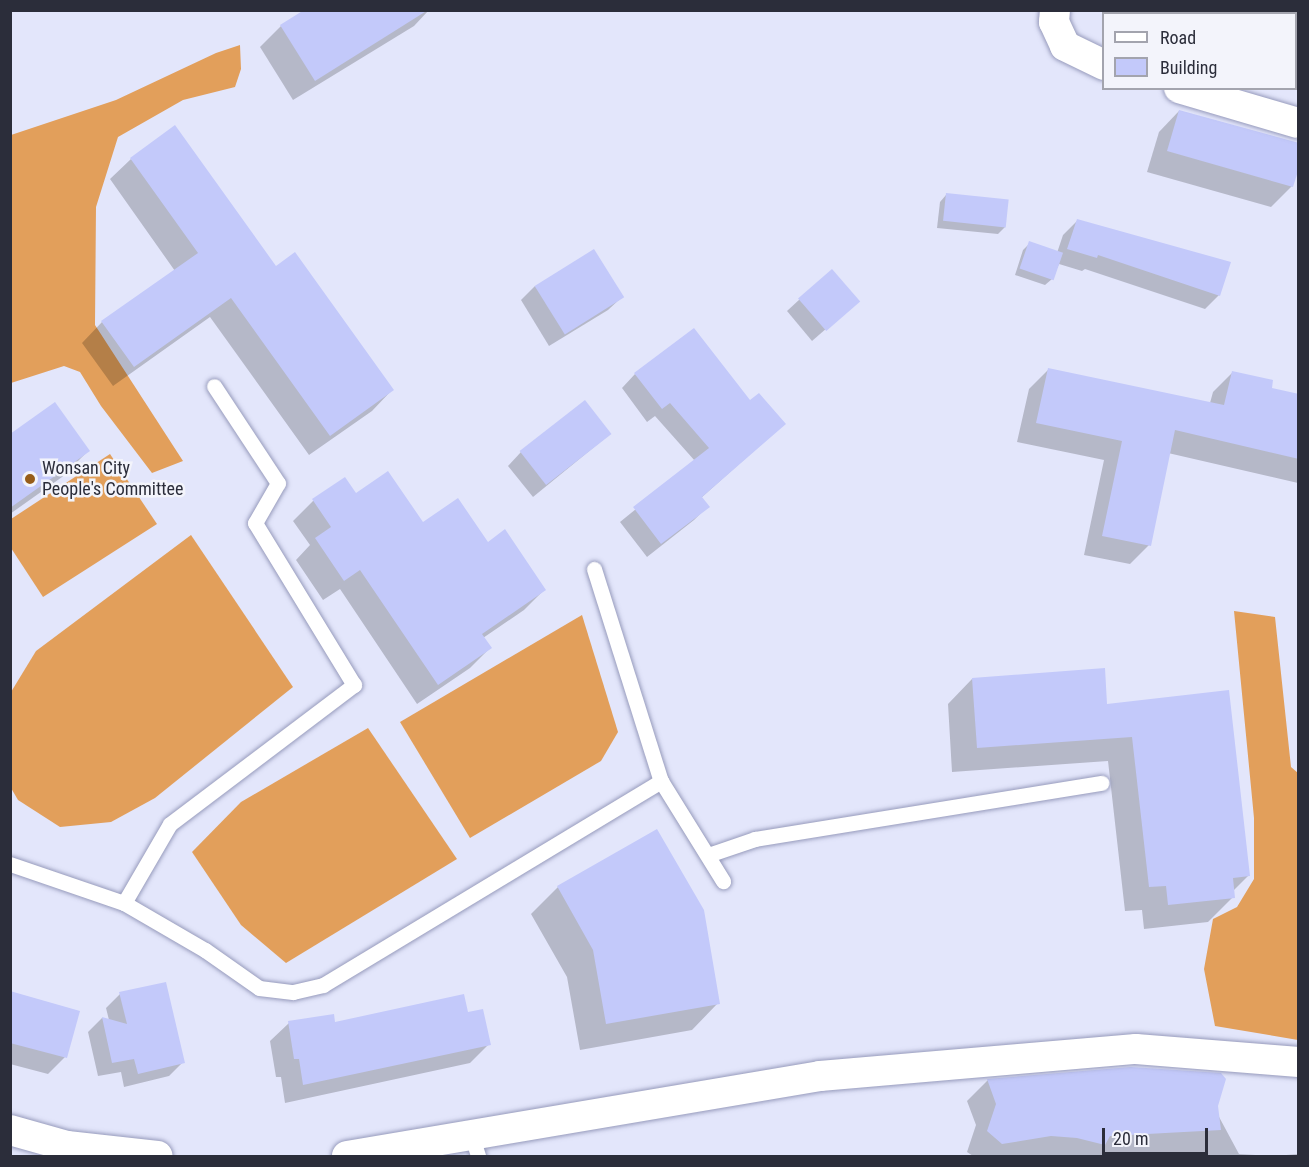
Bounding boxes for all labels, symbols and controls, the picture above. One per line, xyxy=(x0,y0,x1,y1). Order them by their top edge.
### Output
legend xyxy=(1102,12,1297,90)
text: Road xyxy=(1160,27,1196,48)
text: Building xyxy=(1160,57,1217,78)
place label: Wonsan City People's Committee xyxy=(42,458,183,500)
marker: Wonsan City People's Committee xyxy=(23,472,37,486)
scale bar xyxy=(1105,1116,1212,1154)
text: 20 m xyxy=(1113,1128,1148,1149)

